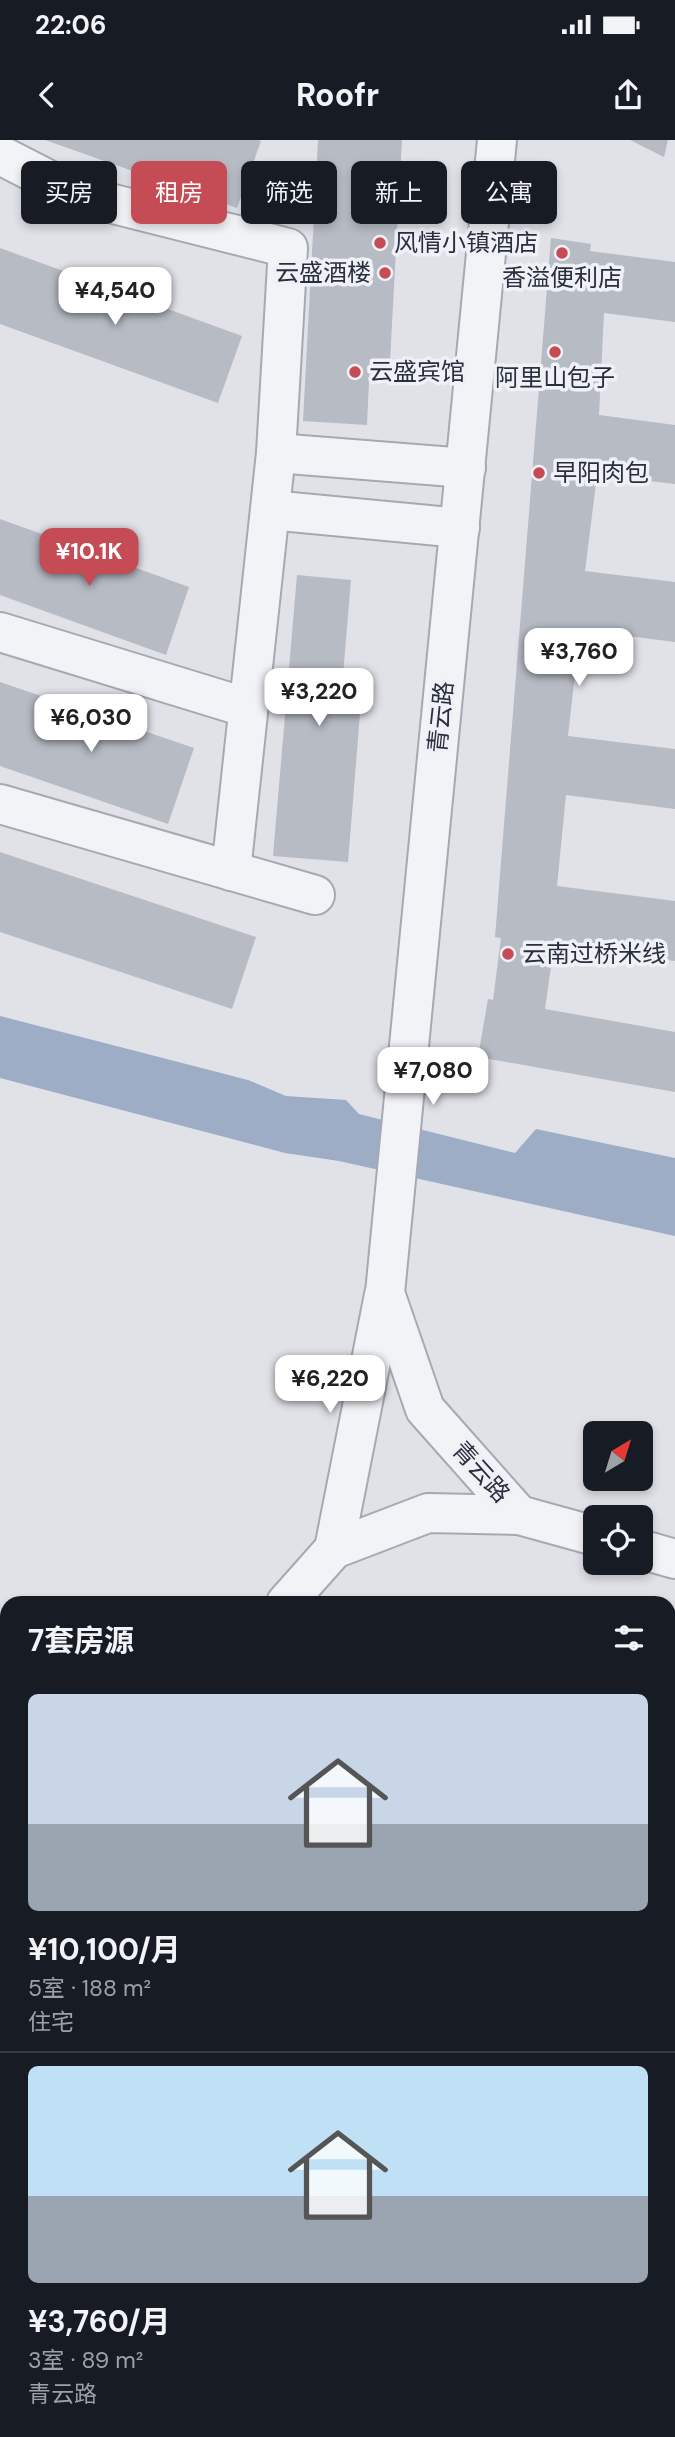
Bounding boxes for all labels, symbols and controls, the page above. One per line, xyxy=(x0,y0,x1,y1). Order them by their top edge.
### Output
text: 22:06 xyxy=(35,8,106,42)
text: Roofr xyxy=(296,74,379,116)
icon: back xyxy=(28,76,66,114)
icon: share xyxy=(609,76,647,114)
chip: 买房 xyxy=(21,161,117,224)
chip: 租房 xyxy=(131,161,227,224)
chip: 筛选 xyxy=(241,161,337,224)
chip: 新上 xyxy=(351,161,447,224)
chip: 公寓 xyxy=(461,161,557,224)
place label: 风情小镇酒店 xyxy=(394,227,538,258)
marker: 风情小镇酒店 xyxy=(372,235,388,251)
marker: 香溢便利店 xyxy=(554,245,570,261)
place label: 云盛酒楼 xyxy=(275,257,371,288)
place label: 香溢便利店 xyxy=(502,262,622,293)
marker: 云盛酒楼 xyxy=(377,265,393,281)
pin: ¥4,540 xyxy=(58,268,172,327)
text: ¥4,540 xyxy=(74,275,156,305)
marker: 阿里山包子 xyxy=(547,344,563,360)
place label: 云盛宾馆 xyxy=(369,356,465,387)
place label: 阿里山包子 xyxy=(495,362,615,393)
marker: 云盛宾馆 xyxy=(347,364,363,380)
place label: 早阳肉包 xyxy=(553,457,649,488)
marker: 早阳肉包 xyxy=(531,465,547,481)
pin: ¥10.1K xyxy=(32,528,146,588)
text: ¥10.1K xyxy=(55,536,123,566)
pin: ¥3,760 xyxy=(522,629,636,688)
text: ¥3,760 xyxy=(540,636,618,666)
pin: ¥3,220 xyxy=(262,668,376,728)
text: ¥3,220 xyxy=(280,676,358,706)
street label: 青云路 xyxy=(421,680,460,754)
pin: ¥6,030 xyxy=(34,694,148,754)
text: ¥6,030 xyxy=(50,702,132,732)
place label: 云南过桥米线 xyxy=(522,938,666,969)
marker: 云南过桥米线 xyxy=(500,946,516,962)
pin: ¥7,080 xyxy=(376,1048,490,1107)
text: ¥7,080 xyxy=(393,1055,473,1085)
pin: ¥6,220 xyxy=(273,1356,387,1415)
text: ¥6,220 xyxy=(291,1363,369,1393)
north arrow xyxy=(583,1421,653,1491)
map controls xyxy=(583,1421,653,1575)
street label: 青云路 xyxy=(446,1435,517,1509)
button: locate xyxy=(583,1505,653,1575)
icon: filters xyxy=(610,1619,648,1657)
text: 7套房源 xyxy=(28,1621,134,1660)
icon: home xyxy=(275,1740,401,1866)
text: ¥10,100/月 xyxy=(28,1930,181,1969)
text: 5室 · 188 m² xyxy=(28,1973,151,2003)
text: 住宅 xyxy=(28,2007,74,2037)
icon: home xyxy=(275,2112,401,2238)
text: ¥3,760/月 xyxy=(28,2302,171,2341)
text: 3室 · 89 m² xyxy=(28,2345,143,2375)
text: 青云路 xyxy=(28,2379,97,2409)

